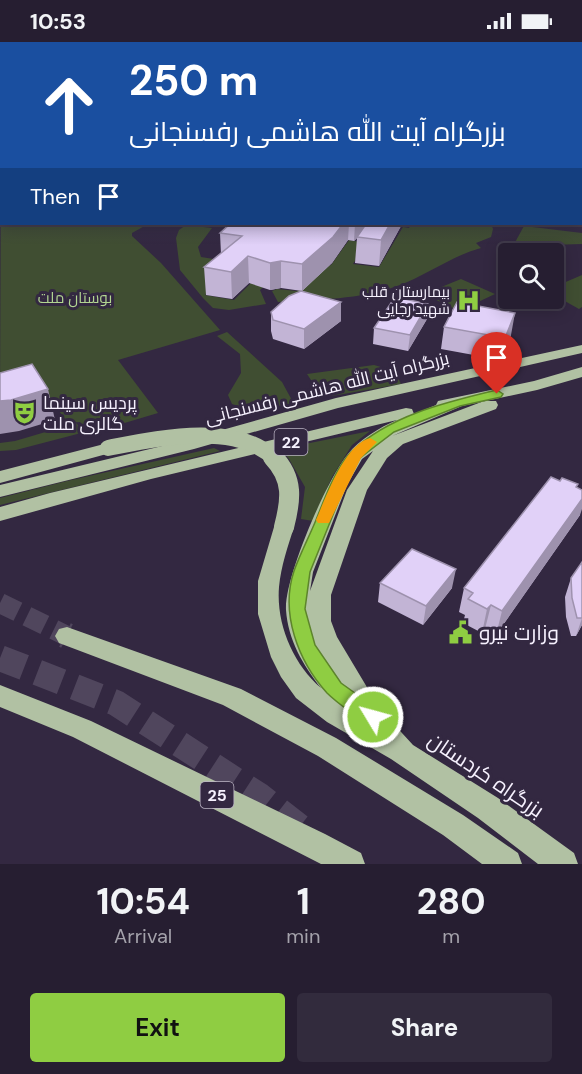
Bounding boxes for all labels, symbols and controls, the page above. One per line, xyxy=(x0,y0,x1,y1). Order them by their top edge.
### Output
text: 10:53 xyxy=(30,7,86,36)
text: 250 m xyxy=(129,53,258,108)
icon: ahead xyxy=(30,66,108,144)
text: بزرگراه آیت الله هاشمی رفسنجانی xyxy=(129,114,506,149)
icon: arrive xyxy=(92,180,125,213)
text: Then xyxy=(30,182,80,211)
map controls xyxy=(498,243,564,309)
button: search xyxy=(498,243,564,309)
place label: بیمارستان قلب شهید رجایی xyxy=(362,282,450,319)
park label: بوستان ملت xyxy=(38,288,112,308)
hospital icon: بیمارستان قلب شهید رجایی xyxy=(455,288,481,314)
pin xyxy=(471,332,522,394)
icon: arrive xyxy=(480,341,513,374)
street label: بزرگراه آیت الله هاشمی رفسنجانی xyxy=(202,346,452,430)
place label: پردیس سینما گالری ملت xyxy=(43,391,137,436)
theatre icon: پردیس سینما گالری ملت xyxy=(12,400,38,426)
road number: 22 xyxy=(274,429,308,455)
place label: وزارت نیرو xyxy=(479,619,559,647)
public building icon: وزارت نیرو xyxy=(448,620,474,646)
position arrow xyxy=(341,685,405,749)
street label: بزرگراه کردستان xyxy=(422,726,550,824)
road number: 25 xyxy=(200,782,234,808)
text: 10:54 xyxy=(96,878,190,925)
text: 1 xyxy=(297,878,310,925)
text: 280 xyxy=(417,878,486,925)
text: Arrival xyxy=(114,923,172,949)
text: min xyxy=(286,923,320,949)
text: m xyxy=(442,923,460,949)
button: Exit xyxy=(30,993,285,1062)
button: Share xyxy=(297,993,552,1062)

